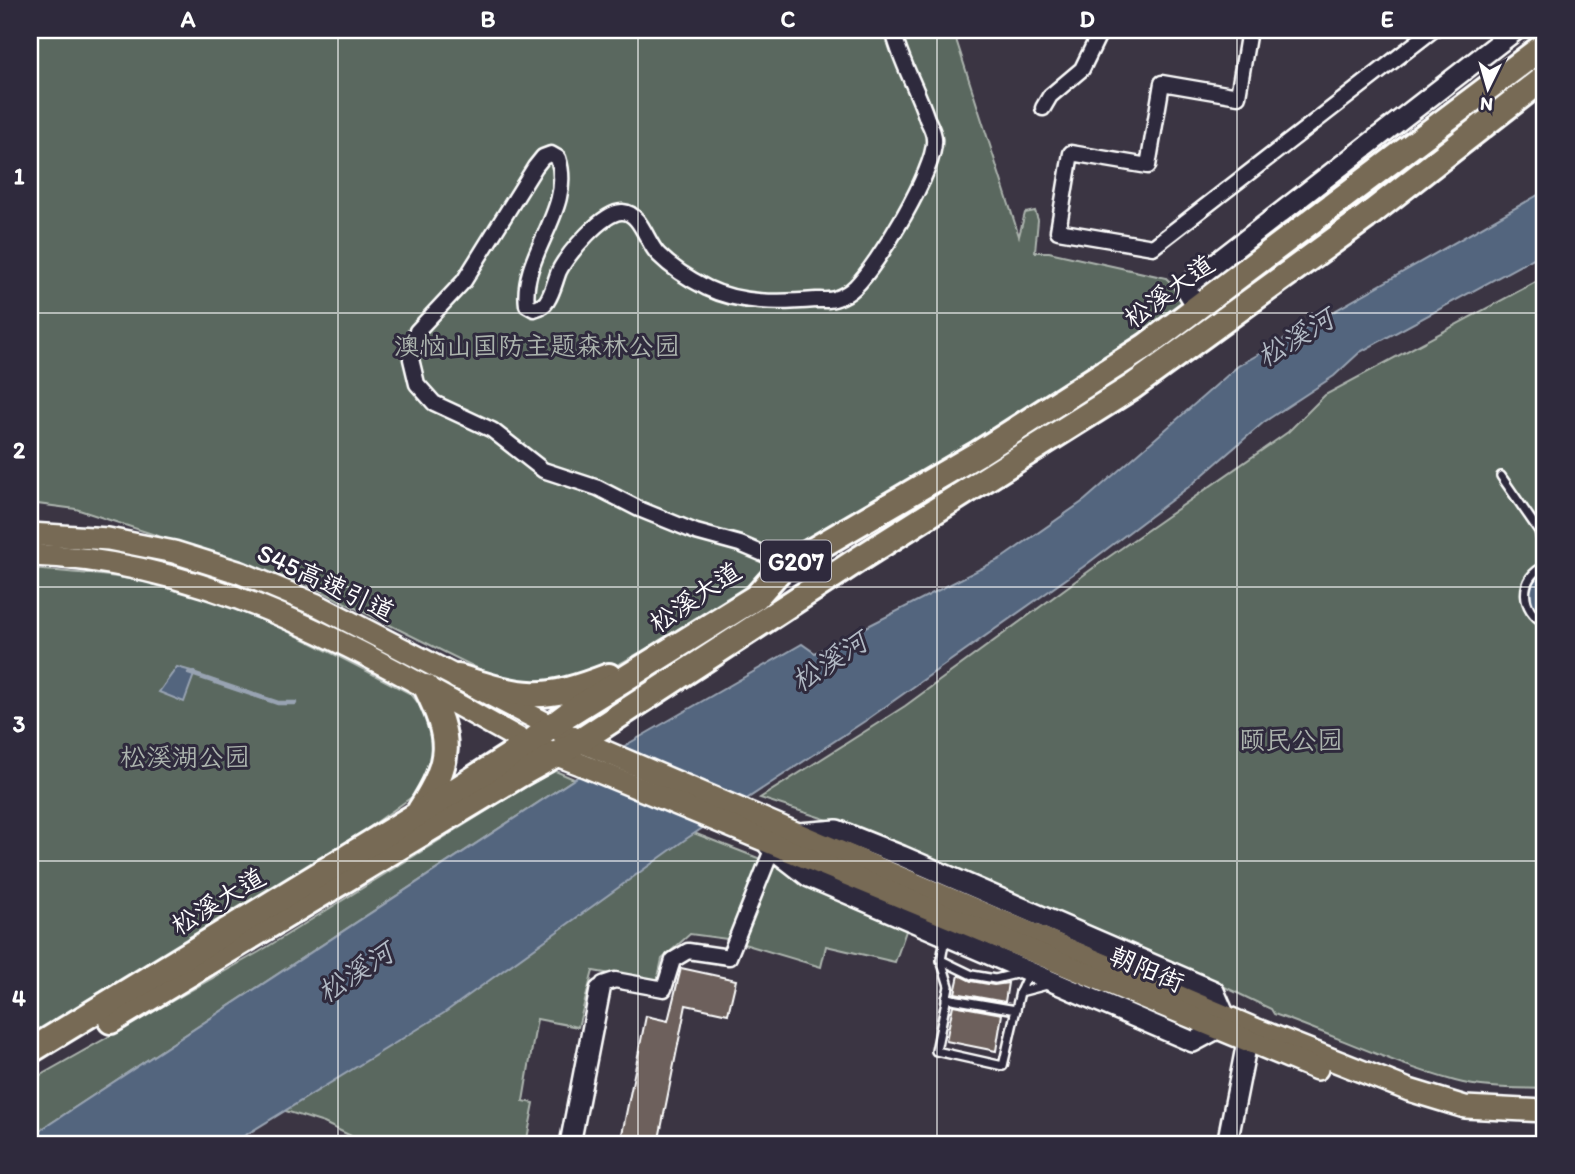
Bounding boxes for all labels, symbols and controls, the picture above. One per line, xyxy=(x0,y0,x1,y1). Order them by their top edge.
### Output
text: A xyxy=(180,5,196,33)
text: B xyxy=(481,5,496,33)
text: C xyxy=(781,5,796,33)
text: D xyxy=(1079,5,1095,33)
text: E xyxy=(1381,5,1394,33)
north arrow xyxy=(1452,52,1522,122)
text: N xyxy=(1479,92,1494,116)
text: 1 xyxy=(14,162,25,190)
street label: 松溪大道 xyxy=(1118,247,1220,335)
water label: 松溪河 xyxy=(1250,299,1343,373)
park label: 澳恼山国防主题森林公园 xyxy=(394,330,680,362)
text: 2 xyxy=(13,436,26,464)
street label: S45高速引道 xyxy=(252,536,400,628)
road number: G207 xyxy=(761,540,831,582)
street label: 松溪大道 xyxy=(643,555,747,639)
water label: 松溪河 xyxy=(785,622,877,698)
text: 3 xyxy=(13,710,26,738)
park label: 颐民公园 xyxy=(1239,724,1343,756)
park label: 松溪湖公园 xyxy=(120,741,250,773)
street label: 松溪大道 xyxy=(165,860,271,942)
water label: 松溪河 xyxy=(311,933,403,1009)
street label: 朝阳街 xyxy=(1105,939,1189,999)
text: 4 xyxy=(12,984,26,1012)

